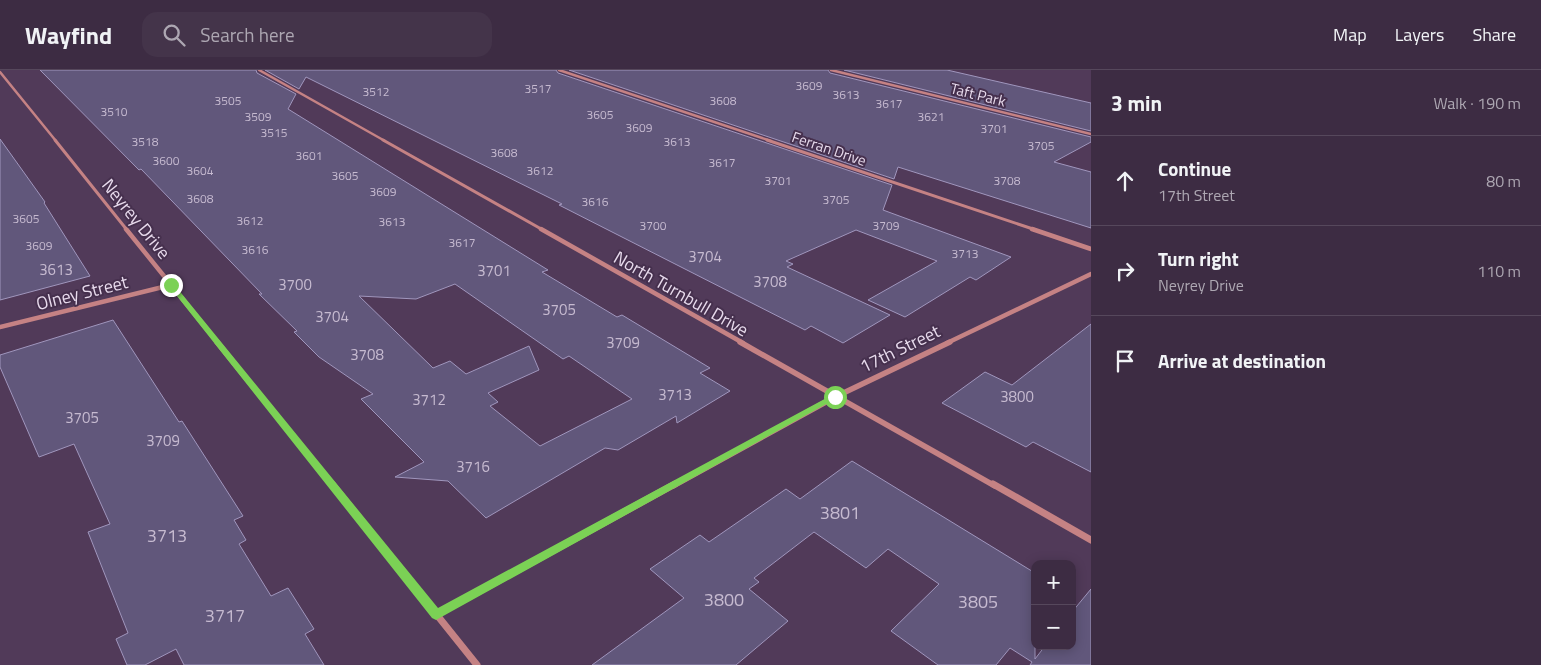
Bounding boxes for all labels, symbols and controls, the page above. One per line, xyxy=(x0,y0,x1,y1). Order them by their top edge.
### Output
search box xyxy=(142,12,492,57)
text: Wayfind xyxy=(25,17,112,53)
text: Search here xyxy=(200,20,295,49)
icon: search xyxy=(160,21,188,49)
text: Map xyxy=(1333,21,1367,48)
text: Layers xyxy=(1395,21,1444,48)
text: Share xyxy=(1472,21,1516,48)
house number: 3609 xyxy=(796,76,823,95)
street label: Taft Park xyxy=(948,77,1008,112)
house number: 3517 xyxy=(525,79,551,98)
house number: 3512 xyxy=(363,82,389,101)
house number: 3613 xyxy=(833,85,859,104)
text: 3 min xyxy=(1111,87,1162,119)
house number: 3505 xyxy=(215,91,242,110)
house number: 3608 xyxy=(710,91,737,110)
text: Walk · 190 m xyxy=(1433,91,1521,115)
house number: 3617 xyxy=(876,94,902,113)
house number: 3510 xyxy=(101,102,128,121)
house number: 3605 xyxy=(587,105,614,124)
house number: 3509 xyxy=(245,107,272,126)
house number: 3621 xyxy=(918,107,944,126)
house number: 3609 xyxy=(626,118,653,137)
house number: 3701 xyxy=(981,119,1007,138)
house number: 3515 xyxy=(261,123,288,142)
street label: Ferran Drive xyxy=(789,125,869,172)
house number: 3518 xyxy=(132,132,159,151)
house number: 3613 xyxy=(664,132,690,151)
house number: 3705 xyxy=(1028,136,1055,155)
house number: 3608 xyxy=(491,143,518,162)
house number: 3601 xyxy=(296,146,322,165)
house number: 3600 xyxy=(153,151,180,170)
house number: 3617 xyxy=(709,153,735,172)
text: Continue xyxy=(1158,154,1231,183)
house number: 3604 xyxy=(187,161,214,180)
house number: 3612 xyxy=(527,161,553,180)
house number: 3605 xyxy=(332,166,359,185)
icon: ahead xyxy=(1111,167,1139,195)
text: 80 m xyxy=(1486,169,1521,193)
house number: 3701 xyxy=(765,171,791,190)
house number: 3708 xyxy=(994,171,1021,190)
street label: Neyrey Drive xyxy=(95,173,177,265)
house number: 3609 xyxy=(370,182,397,201)
text: 17th Street xyxy=(1158,183,1235,207)
house number: 3608 xyxy=(187,189,214,208)
house number: 3705 xyxy=(823,190,850,209)
house number: 3616 xyxy=(582,192,609,211)
house number: 3605 xyxy=(13,209,40,228)
house number: 3612 xyxy=(237,211,263,230)
house number: 3613 xyxy=(379,212,405,231)
house number: 3700 xyxy=(640,216,667,235)
house number: 3709 xyxy=(873,216,900,235)
house number: 3617 xyxy=(449,233,475,252)
house number: 3609 xyxy=(26,236,53,255)
house number: 3616 xyxy=(242,240,269,259)
street label: North Turnbull Drive xyxy=(609,244,754,343)
house number: 3713 xyxy=(952,244,978,263)
text: Turn right xyxy=(1158,244,1239,273)
house number: 3704 xyxy=(688,245,722,268)
icon: right xyxy=(1111,257,1139,285)
house number: 3613 xyxy=(39,258,73,281)
house number: 3701 xyxy=(477,259,511,282)
text: 110 m xyxy=(1477,259,1521,283)
street label: Olney Street xyxy=(33,268,131,317)
house number: 3708 xyxy=(753,270,787,293)
house number: 3700 xyxy=(278,273,312,296)
text: Neyrey Drive xyxy=(1158,273,1244,297)
route end xyxy=(160,274,183,297)
house number: 3705 xyxy=(542,298,576,321)
house number: 3704 xyxy=(315,305,349,328)
street label: 17th Street xyxy=(855,317,945,380)
house number: 3709 xyxy=(606,331,640,354)
house number: 3708 xyxy=(350,343,384,366)
text: Arrive at destination xyxy=(1158,346,1326,375)
icon: arrive xyxy=(1111,347,1139,375)
house number: 3713 xyxy=(658,383,692,406)
house number: 3800 xyxy=(1000,385,1034,408)
route start xyxy=(824,386,847,409)
house number: 3712 xyxy=(412,388,446,411)
house number: 3705 xyxy=(65,406,99,429)
house number: 3709 xyxy=(146,429,180,452)
house number: 3716 xyxy=(456,455,490,478)
house number: 3801 xyxy=(820,499,860,526)
house number: 3713 xyxy=(147,522,187,549)
map controls xyxy=(1031,560,1076,650)
button: + xyxy=(1031,560,1076,605)
house number: 3800 xyxy=(704,586,744,613)
house number: 3805 xyxy=(958,588,998,615)
house number: 3717 xyxy=(205,602,245,629)
button: − xyxy=(1031,605,1076,650)

